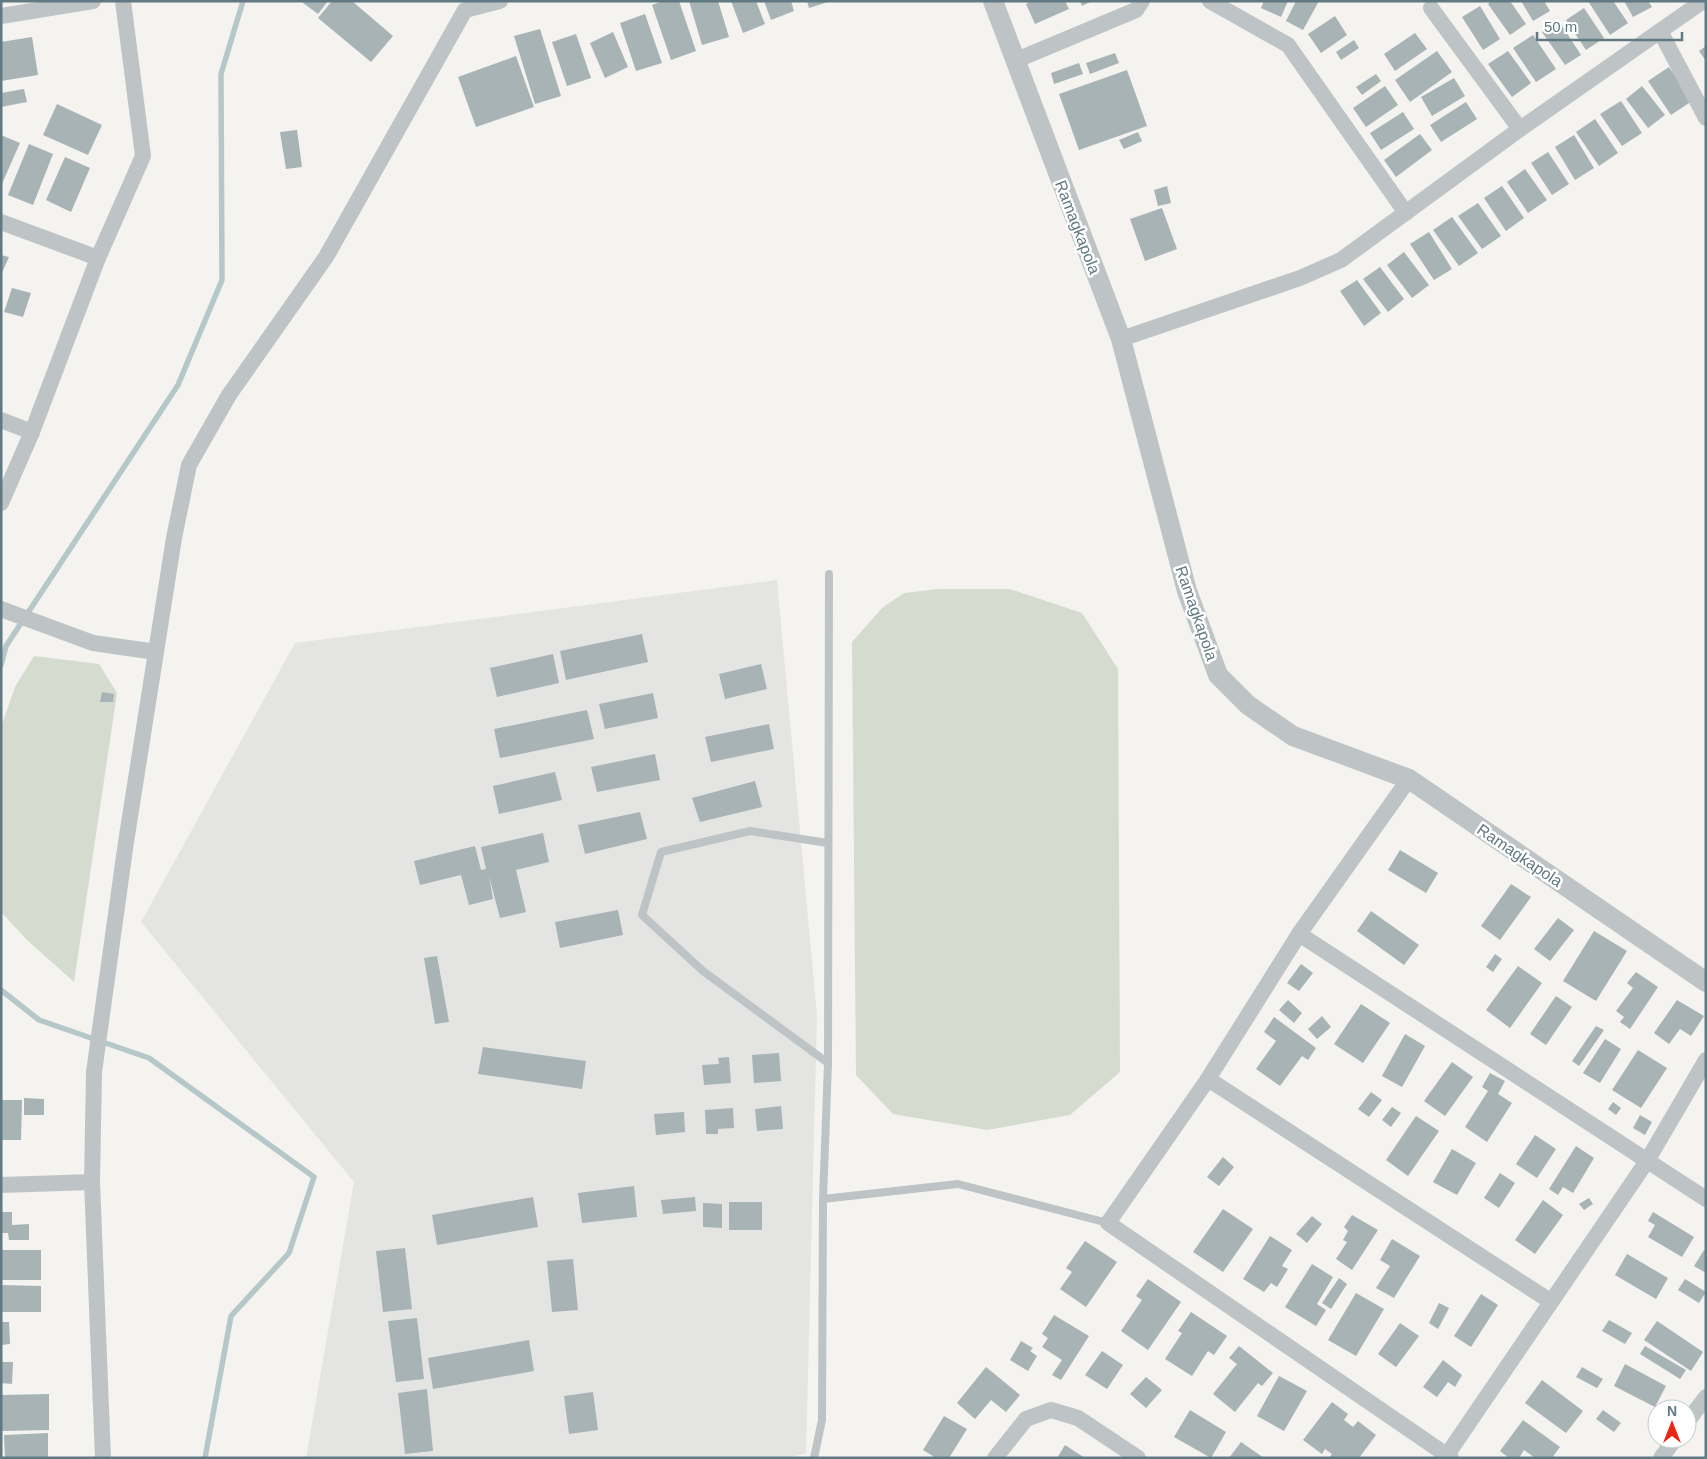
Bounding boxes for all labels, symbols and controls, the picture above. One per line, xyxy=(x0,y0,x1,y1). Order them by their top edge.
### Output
scale bar xyxy=(1537,10,1682,42)
text: 50 m xyxy=(1544,18,1577,35)
street label: Ramagkapola xyxy=(1052,178,1103,276)
street label: Ramagkapola xyxy=(1172,564,1221,663)
street label: Ramagkapola xyxy=(1474,821,1565,890)
north arrow xyxy=(1647,1399,1697,1449)
text: N xyxy=(1667,1403,1677,1419)

